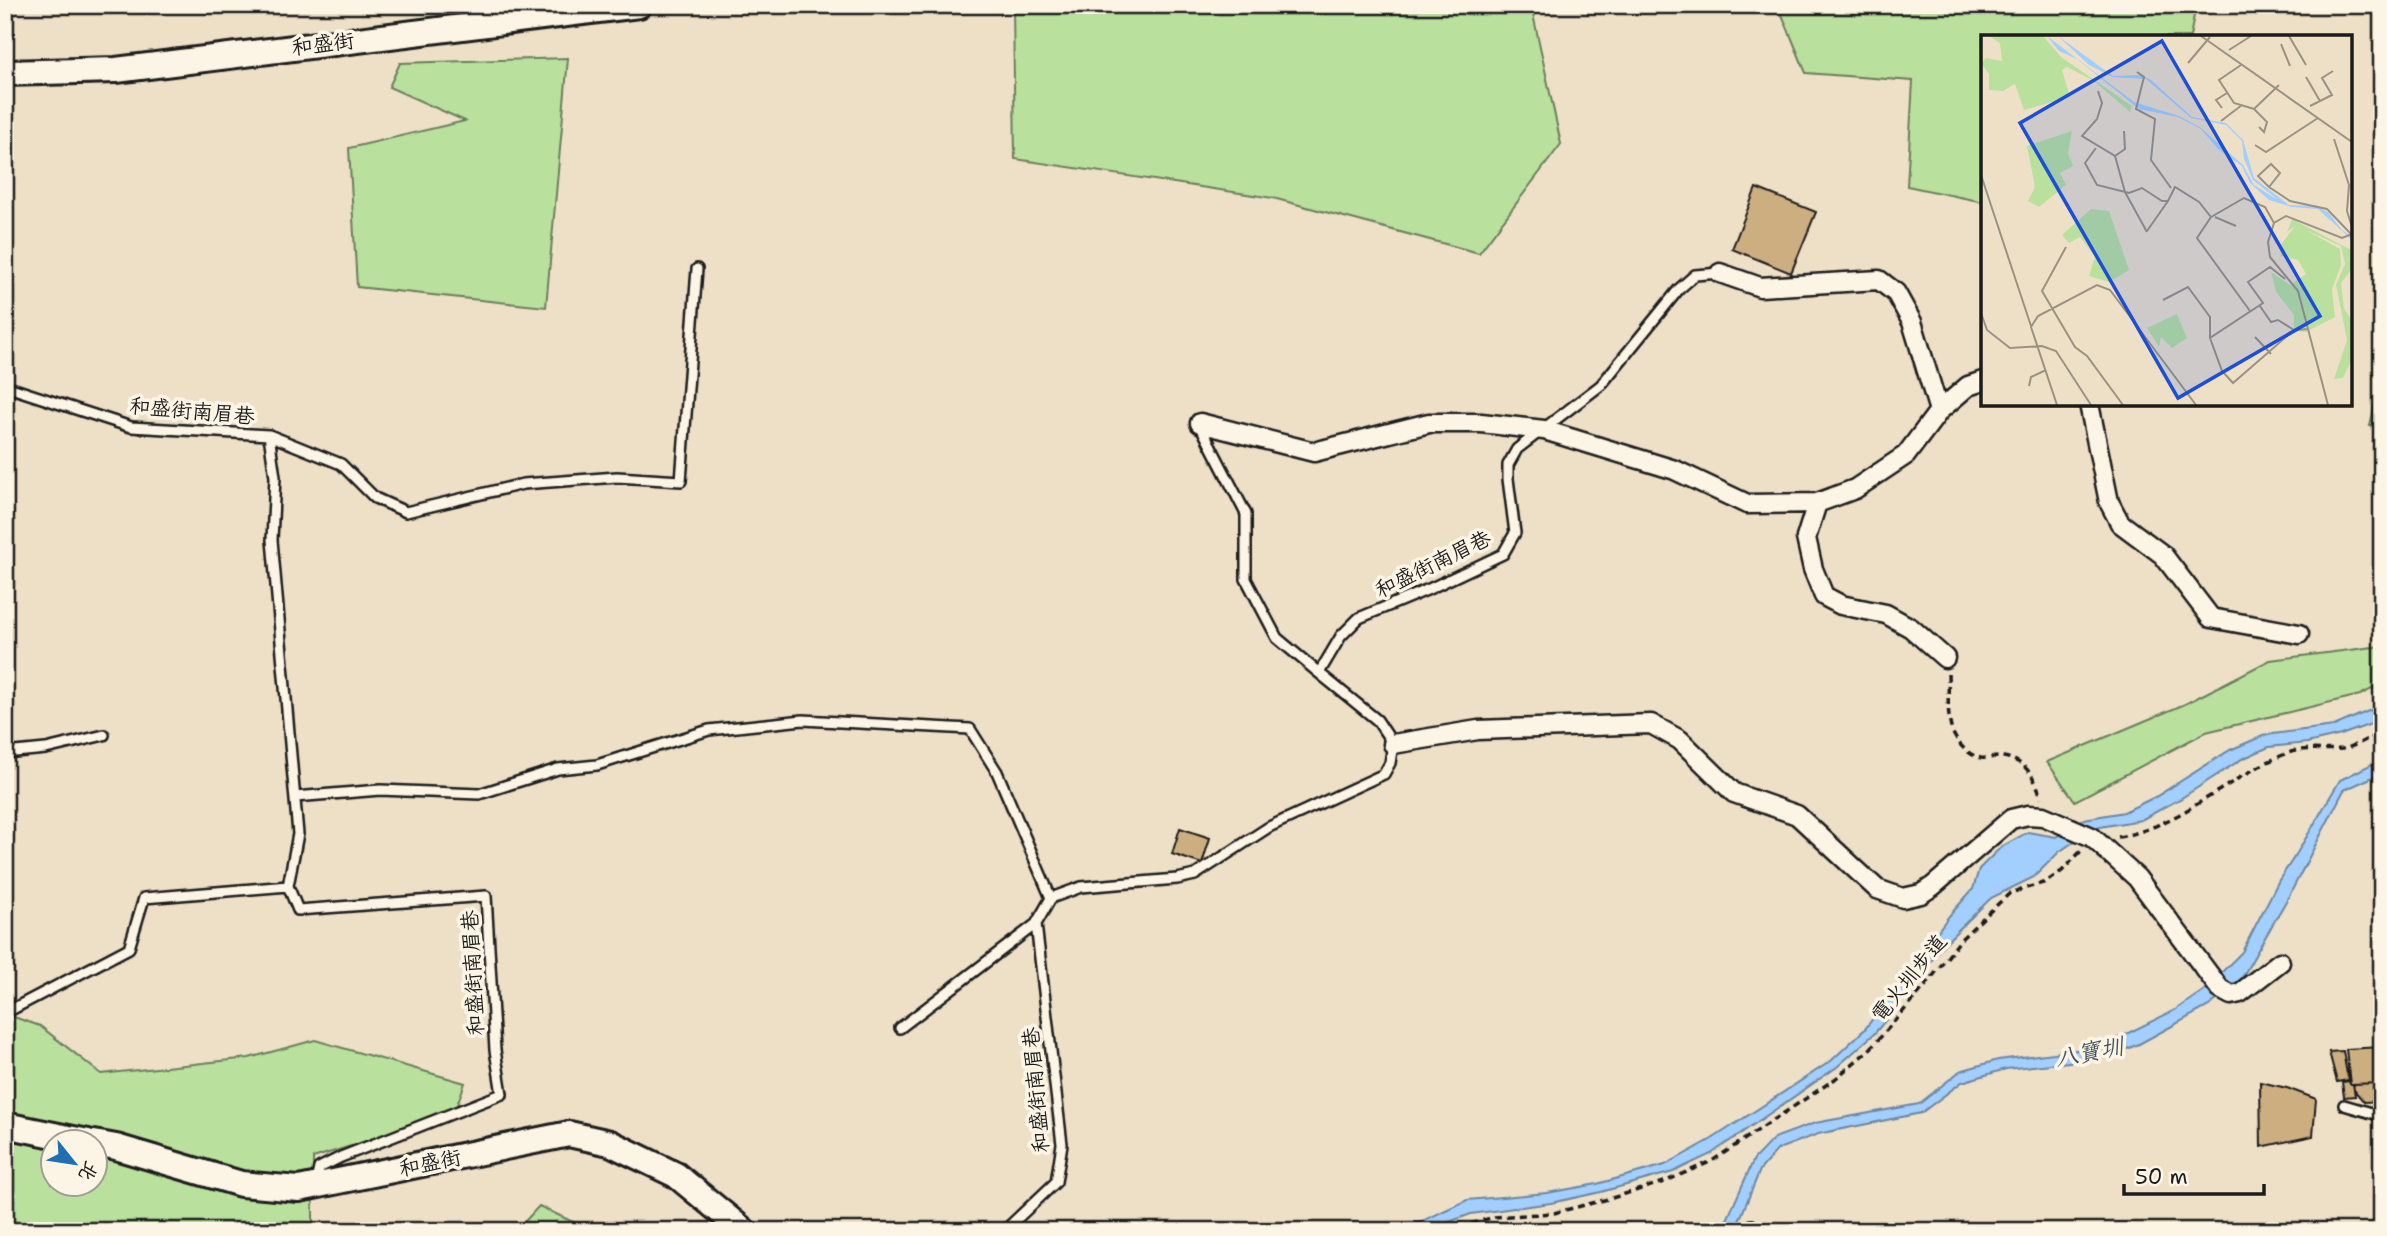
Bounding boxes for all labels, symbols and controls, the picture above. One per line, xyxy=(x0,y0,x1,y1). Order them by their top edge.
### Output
street label: 和盛街 xyxy=(290,26,356,62)
inset map xyxy=(1981,35,2352,406)
street label: 和盛街南眉巷 xyxy=(128,392,256,430)
street label: 和盛街南眉巷 xyxy=(1370,524,1496,604)
street label: 和盛街南眉巷 xyxy=(456,909,490,1037)
street label: 電火圳步道 xyxy=(1865,928,1953,1028)
street label: 和盛街南眉巷 xyxy=(1017,1026,1055,1154)
water label: 八寶圳 xyxy=(2052,1030,2129,1073)
north arrow xyxy=(38,1128,108,1198)
street label: 和盛街 xyxy=(396,1143,464,1183)
scale bar xyxy=(2124,1152,2264,1196)
text: 北 xyxy=(73,1157,104,1186)
text: 50 m xyxy=(2135,1163,2188,1191)

